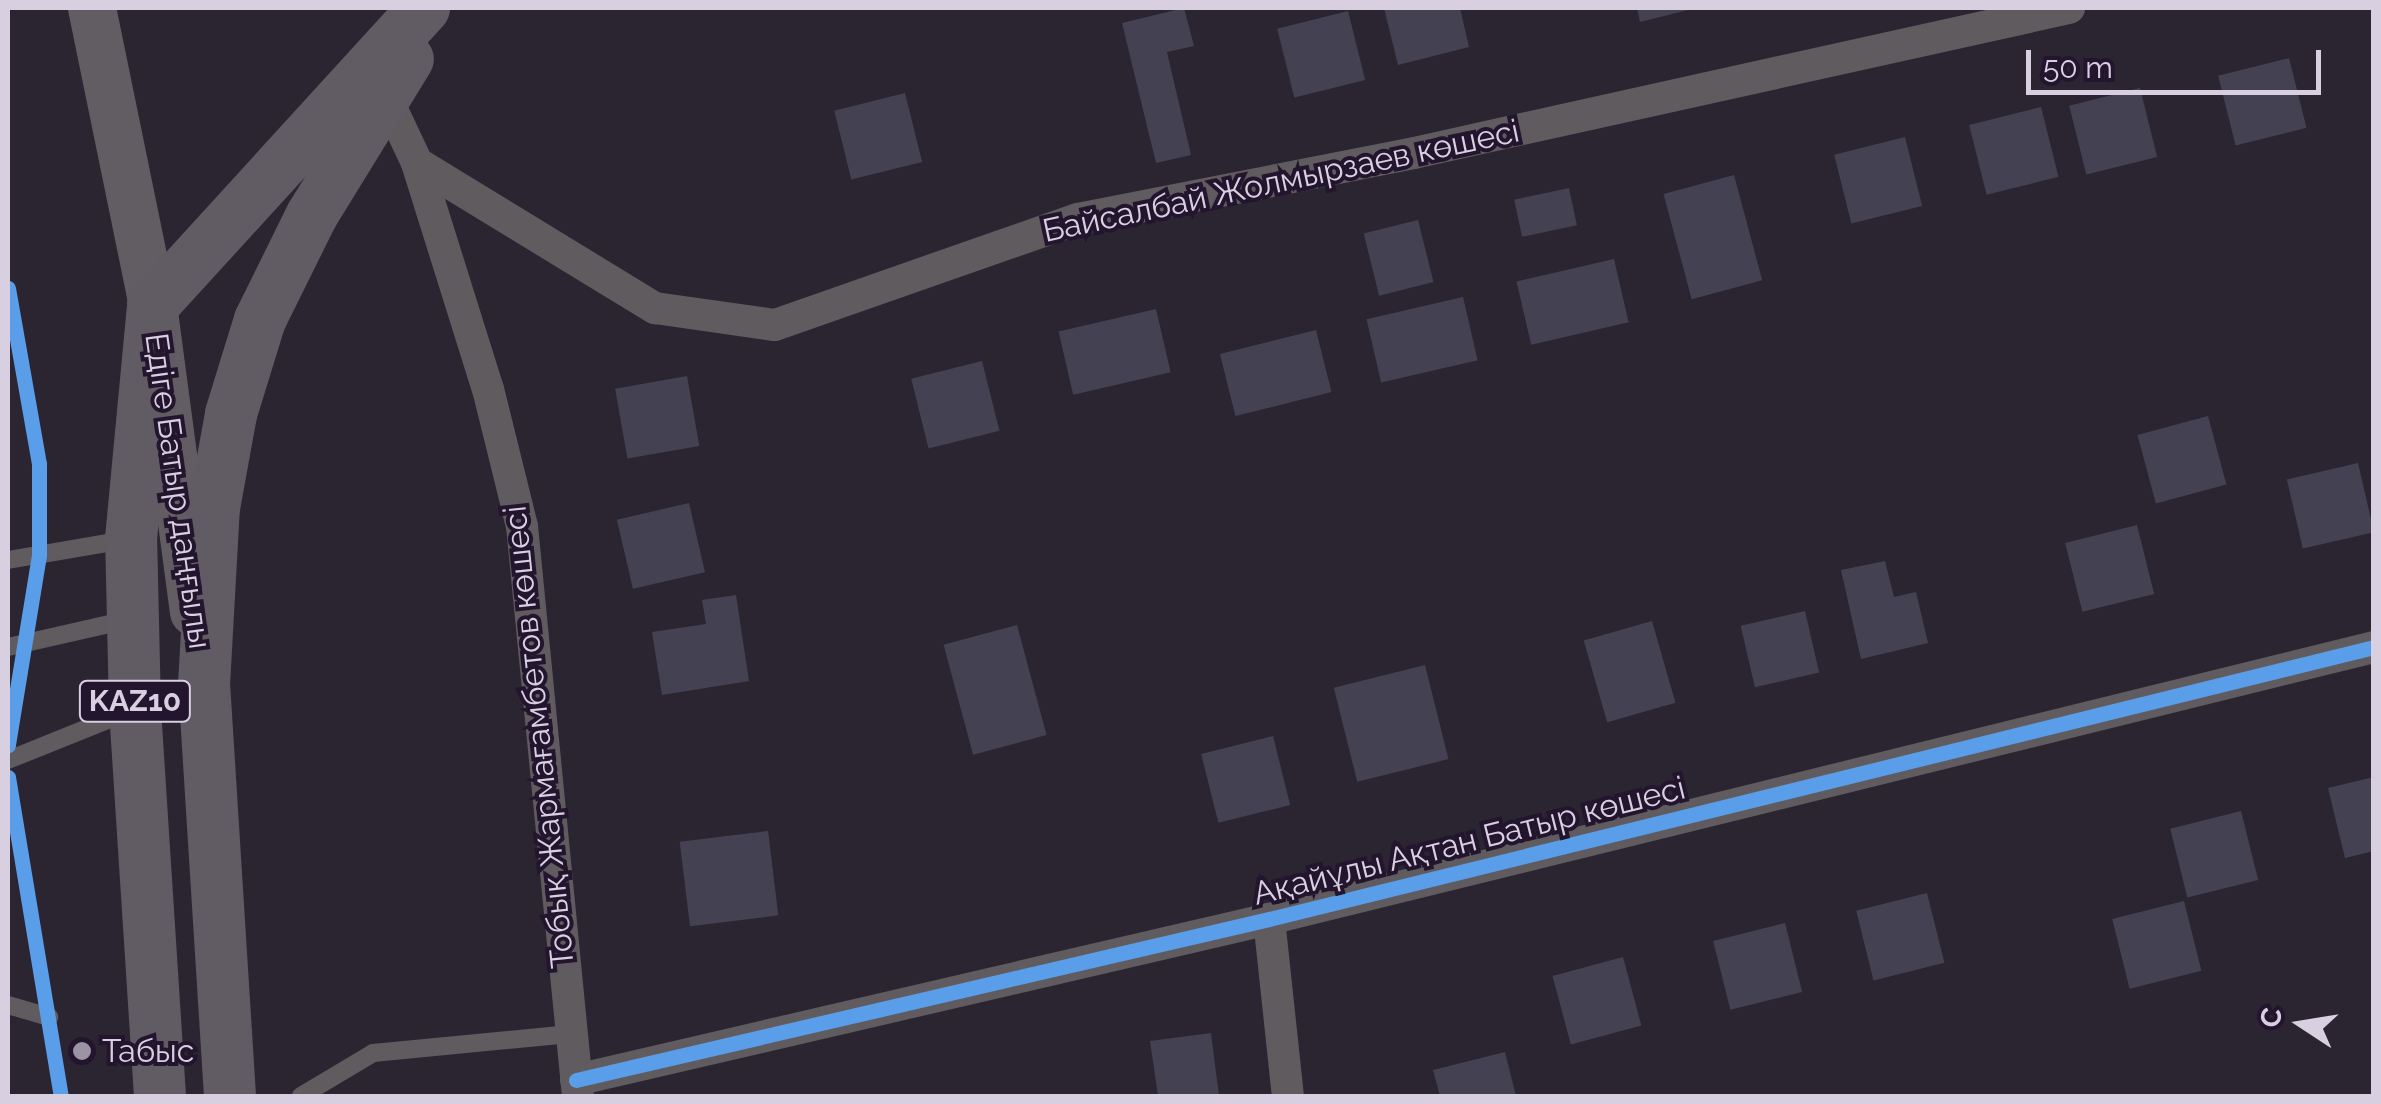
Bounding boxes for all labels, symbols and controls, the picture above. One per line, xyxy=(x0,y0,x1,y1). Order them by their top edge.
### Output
scale bar xyxy=(2031,30,2326,92)
text: 50 m xyxy=(2043,50,2113,85)
street label: Байсалбай Жолмырзаев көшесі xyxy=(1039,112,1523,250)
street label: Едіге Батыр даңғылы xyxy=(137,331,219,651)
street label: Тобық Жармағамбетов көшесі xyxy=(496,504,582,970)
road number: KAZ10 xyxy=(78,676,192,726)
street label: Ақайұлы Ақтан Батыр көшесі xyxy=(1248,769,1690,913)
north arrow xyxy=(2251,974,2351,1074)
text: С xyxy=(2253,1005,2289,1030)
place label: Табыс xyxy=(102,1032,194,1070)
marker: Табыс xyxy=(71,1040,93,1062)

